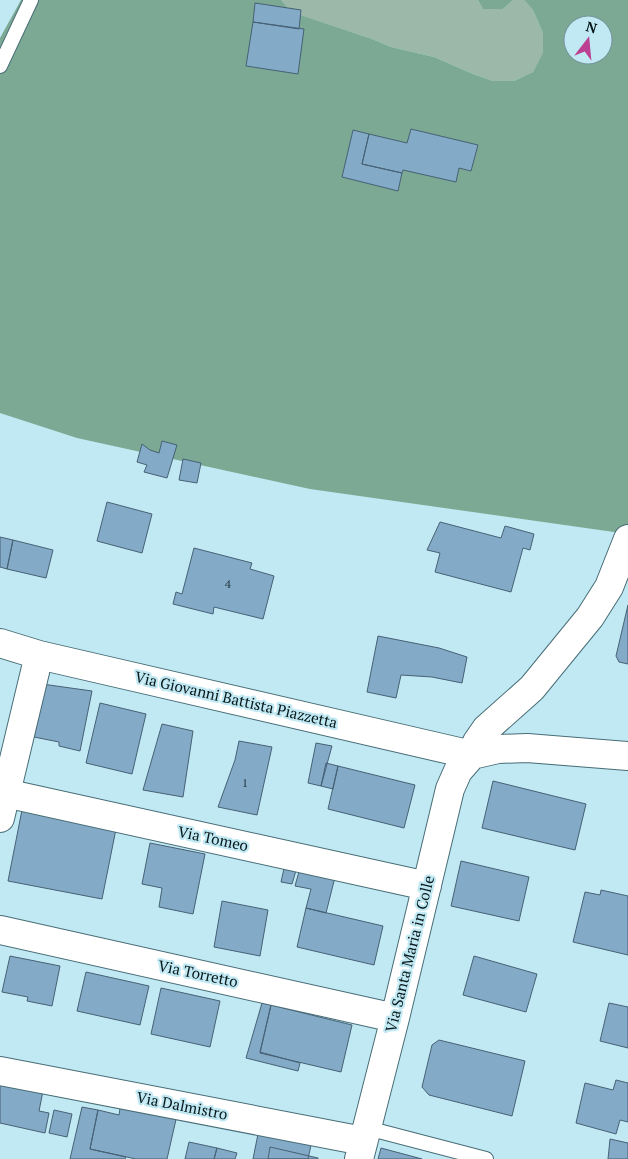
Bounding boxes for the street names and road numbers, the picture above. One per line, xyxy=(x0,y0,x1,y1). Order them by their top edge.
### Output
street label: Via Giovanni Battista Piazzetta xyxy=(133,666,340,732)
street label: Via Tomeo xyxy=(176,821,250,855)
street label: Via Santa Maria in Colle xyxy=(380,873,438,1034)
street label: Via Torretto xyxy=(156,955,240,991)
street label: Via Dalmistro xyxy=(135,1086,229,1124)

